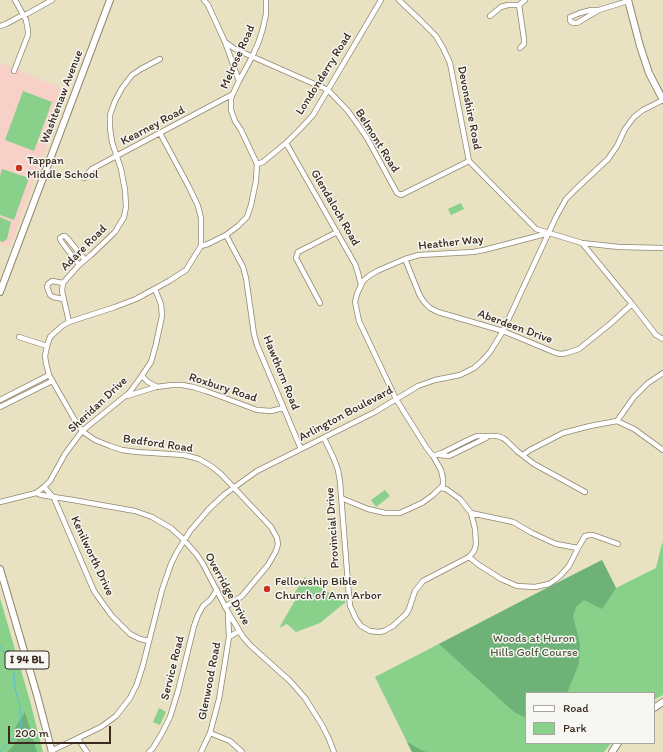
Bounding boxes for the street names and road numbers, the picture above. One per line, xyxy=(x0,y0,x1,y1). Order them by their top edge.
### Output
street label: Melrose Road xyxy=(217,23,259,91)
street label: Londonderry Road xyxy=(293,30,355,118)
street label: Washtenaw Avenue xyxy=(38,48,86,146)
street label: Devonshire Road xyxy=(454,65,484,151)
street label: Kearney Road xyxy=(119,103,187,149)
street label: Belmont Road xyxy=(352,106,402,176)
street label: Glendaloch Road xyxy=(307,167,363,249)
street label: Adare Road xyxy=(58,222,110,274)
street label: Heather Way xyxy=(418,232,484,254)
street label: Aberdeen Drive xyxy=(476,307,554,347)
street label: Hawthorn Road xyxy=(259,333,303,413)
street label: Roxbury Road xyxy=(187,370,259,406)
street label: Sheridan Drive xyxy=(65,374,131,436)
street label: Arlington Boulevard xyxy=(296,383,396,445)
street label: Bedford Road xyxy=(122,432,194,456)
street label: Provincial Drive xyxy=(323,487,343,569)
street label: Kenilworth Drive xyxy=(67,514,117,598)
street label: Overridge Drive xyxy=(201,550,253,628)
street label: Service Road xyxy=(158,634,188,702)
street label: Glenwood Road xyxy=(195,641,225,721)
road number: I 94 BL xyxy=(5,651,49,669)

